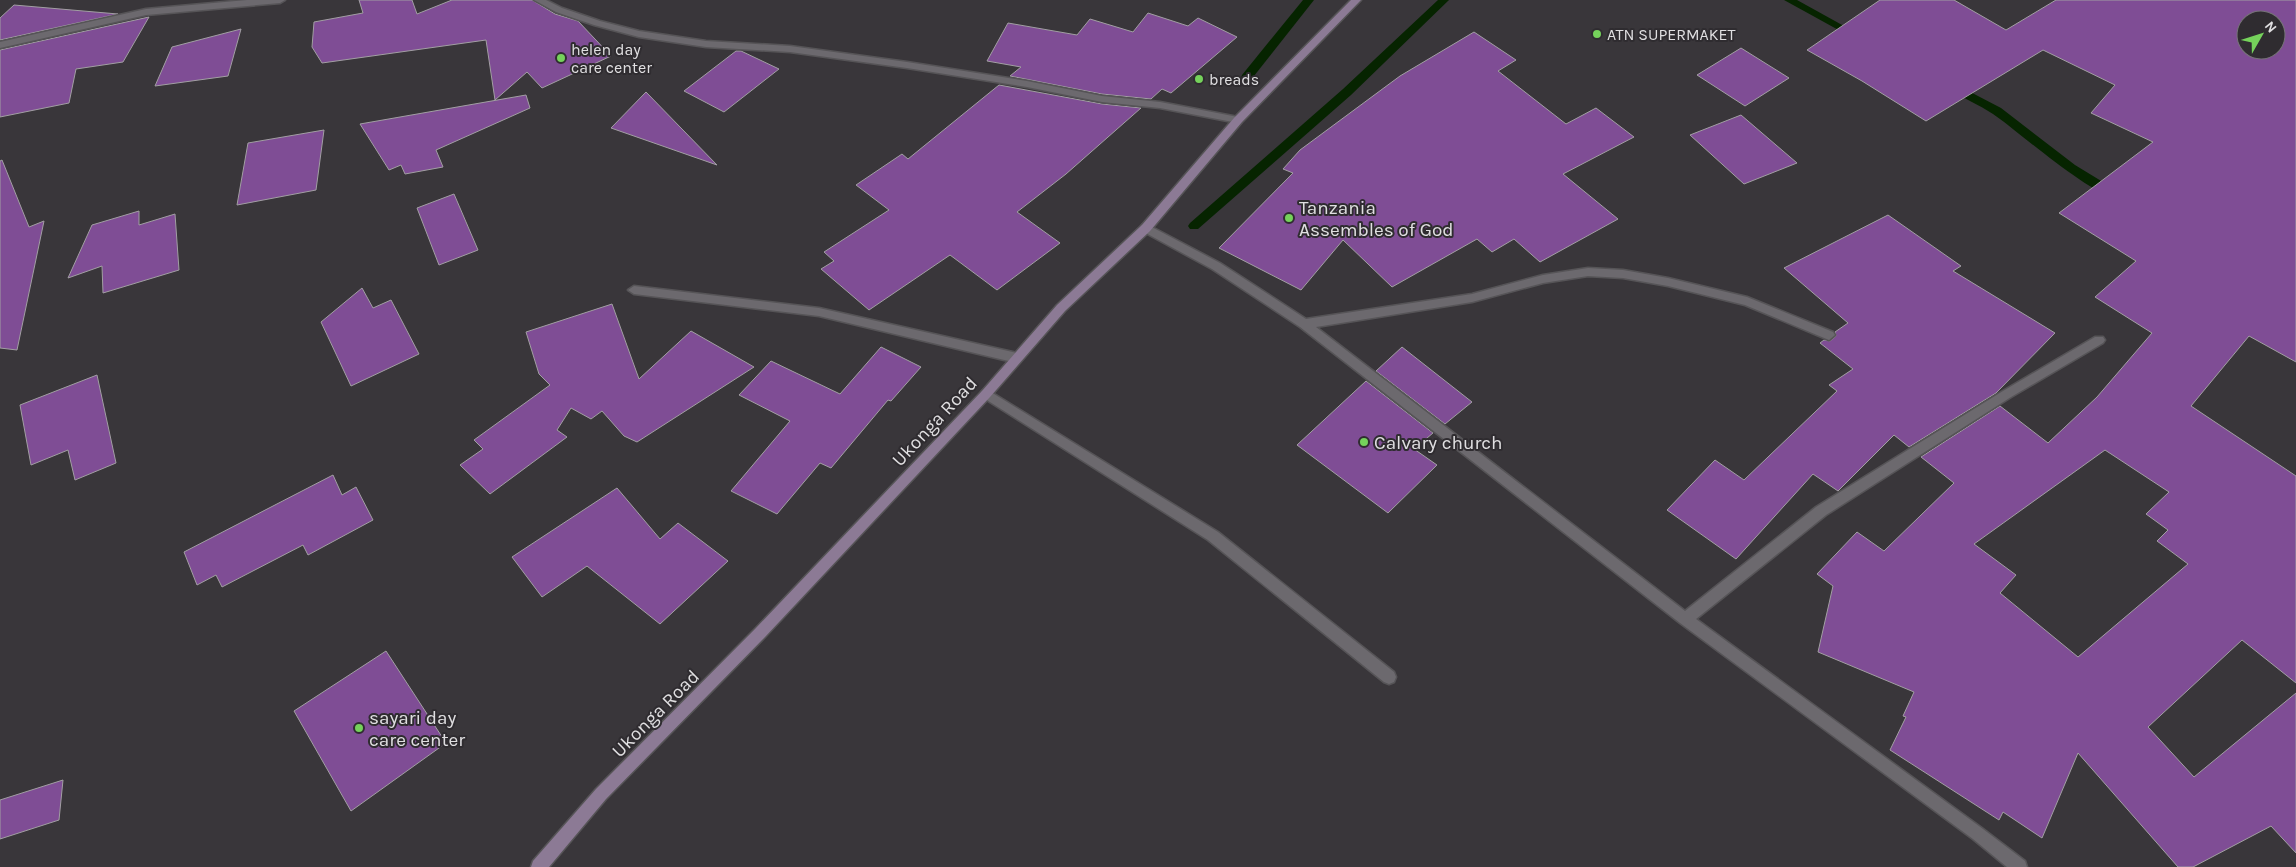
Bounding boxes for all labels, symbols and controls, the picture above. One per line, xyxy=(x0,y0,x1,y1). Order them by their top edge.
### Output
north arrow xyxy=(2236,10,2286,60)
text: N xyxy=(2261,18,2280,36)
place label: ATN SUPERMAKET xyxy=(1607,25,1736,44)
marker: ATN SUPERMAKET xyxy=(1591,28,1603,40)
place label: helen day care center xyxy=(571,40,652,77)
marker: helen day care center xyxy=(555,52,567,64)
place label: breads xyxy=(1209,70,1259,89)
marker: breads xyxy=(1193,73,1205,85)
place label: Tanzania Assembles of God xyxy=(1299,197,1454,241)
marker: Tanzania Assembles of God xyxy=(1283,212,1295,224)
street label: Ukonga Road xyxy=(888,372,982,471)
place label: Calvary church xyxy=(1374,432,1503,454)
marker: Calvary church xyxy=(1358,436,1370,448)
street label: Ukonga Road xyxy=(607,665,704,762)
place label: sayari day care center xyxy=(369,707,465,751)
marker: sayari day care center xyxy=(353,722,365,734)

